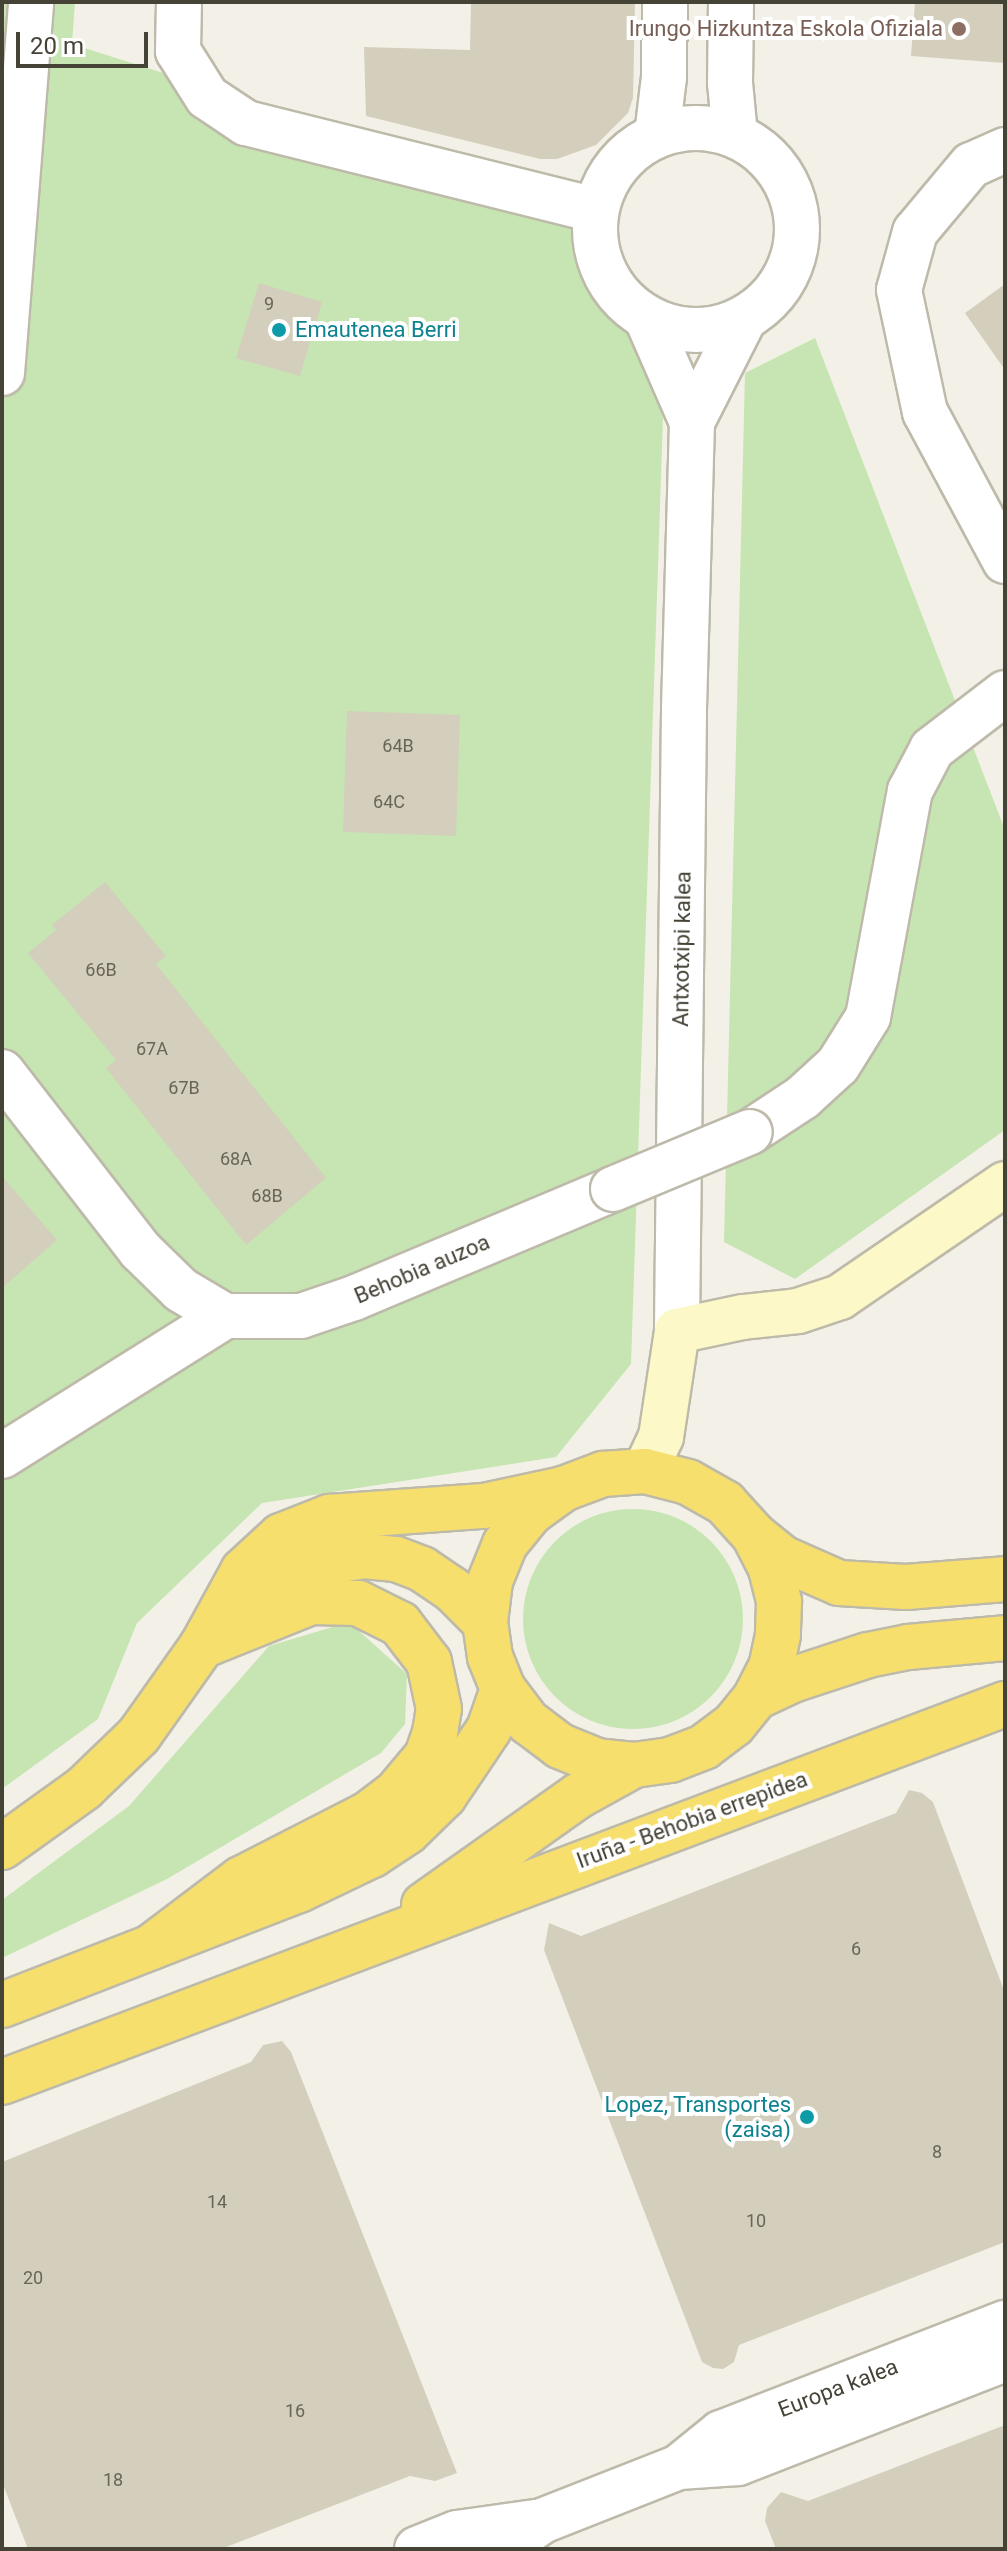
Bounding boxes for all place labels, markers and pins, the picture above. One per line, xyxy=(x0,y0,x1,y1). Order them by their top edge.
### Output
place label: Irungo Hizkuntza Eskola Ofiziala xyxy=(629,16,943,42)
marker: Irungo Hizkuntza Eskola Ofiziala xyxy=(950,20,968,38)
place label: Emautenea Berri xyxy=(295,317,457,343)
marker: Emautenea Berri xyxy=(270,321,288,339)
place label: Lopez, Transportes (zaisa) xyxy=(604,2091,791,2142)
marker: Lopez, Transportes (zaisa) xyxy=(798,2108,816,2126)

